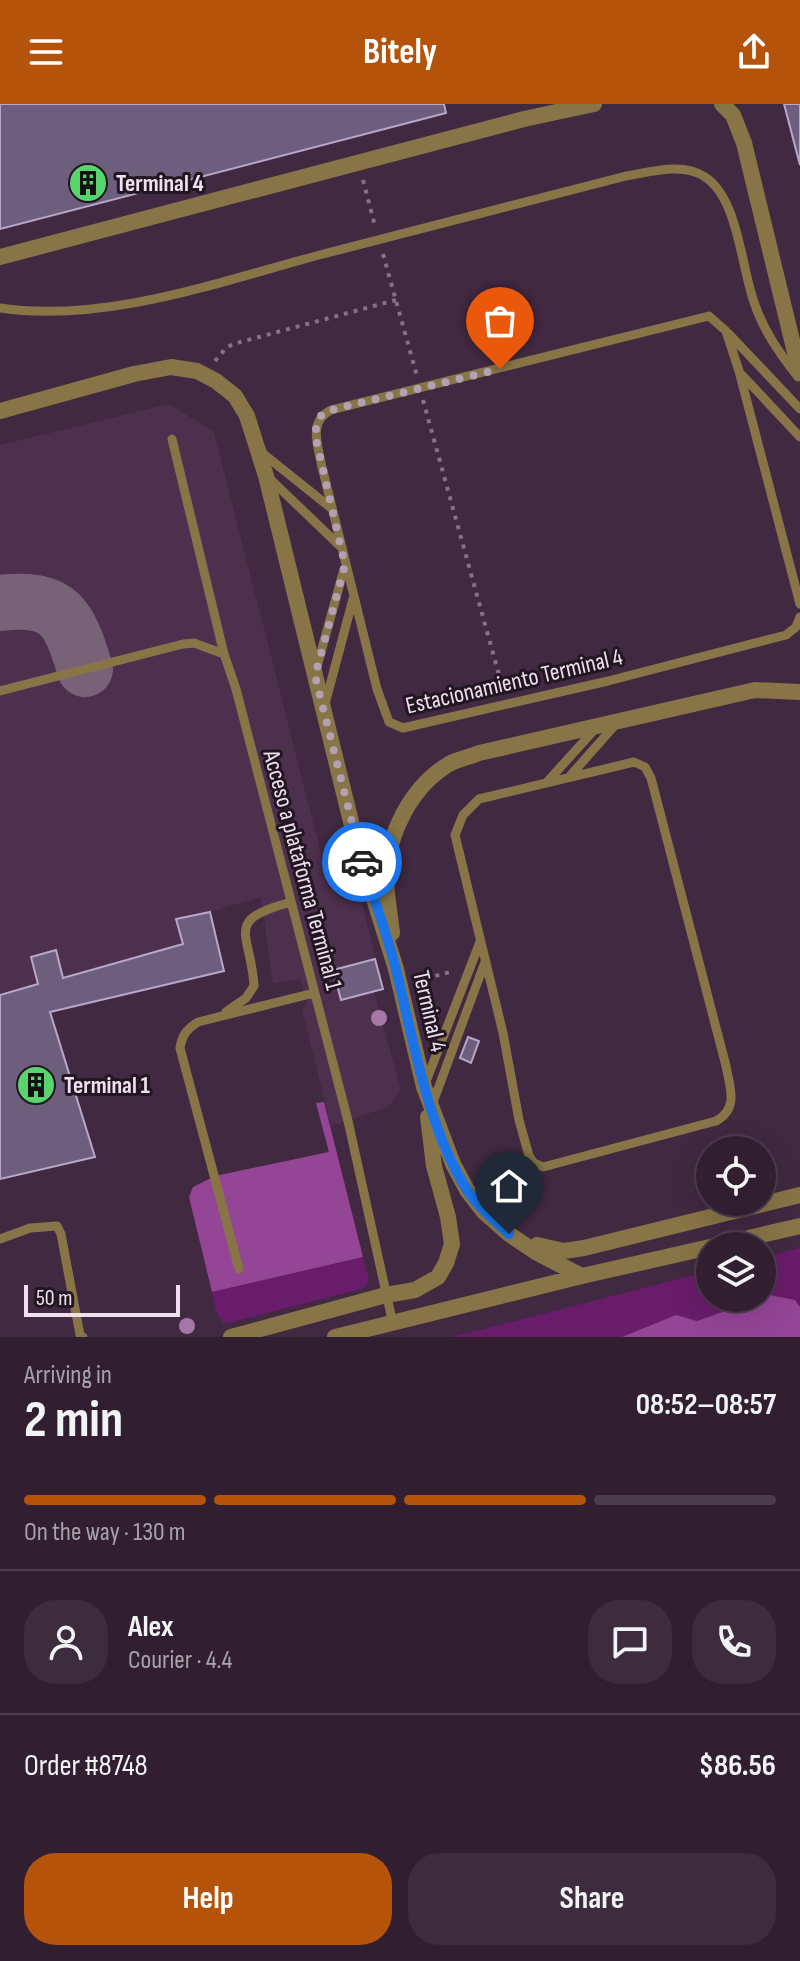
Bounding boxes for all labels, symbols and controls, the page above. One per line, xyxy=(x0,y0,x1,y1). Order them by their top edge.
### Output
icon: menu xyxy=(24,30,68,74)
icon: share xyxy=(732,30,776,74)
text: Bitely xyxy=(363,31,437,74)
building icon: Terminal 4 xyxy=(67,162,109,204)
place label: Terminal 4 xyxy=(116,169,204,198)
pin xyxy=(466,287,534,369)
icon: bag xyxy=(478,299,522,343)
street label: Estacionamiento Terminal 4 xyxy=(403,642,625,721)
street label: Acceso a plataforma Terminal 1 xyxy=(256,746,349,994)
courier xyxy=(322,822,402,902)
icon: car xyxy=(340,840,384,884)
street label: Terminal 4 xyxy=(406,968,453,1055)
building icon: Terminal 1 xyxy=(15,1064,57,1106)
place label: Terminal 1 xyxy=(64,1071,151,1100)
map controls xyxy=(696,1136,776,1312)
button: locate xyxy=(696,1136,776,1216)
pin xyxy=(475,1152,543,1234)
icon: home xyxy=(487,1164,531,1208)
button: layers xyxy=(696,1232,776,1312)
scale bar xyxy=(24,1281,180,1317)
text: 50 m xyxy=(36,1285,72,1312)
text: Arriving in xyxy=(24,1360,112,1391)
text: 08:52–08:57 xyxy=(636,1387,776,1423)
text: 2 min xyxy=(24,1389,123,1452)
text: On the way · 130 m xyxy=(24,1517,186,1548)
button: person xyxy=(24,1600,108,1684)
button: chat xyxy=(588,1600,672,1684)
button: phone xyxy=(692,1600,776,1684)
text: Alex xyxy=(128,1609,174,1645)
text: Courier · 4.4 xyxy=(128,1645,232,1676)
text: Order #8748 xyxy=(24,1748,148,1784)
text: $86.56 xyxy=(699,1748,776,1784)
button: Help xyxy=(24,1853,392,1945)
button: Share xyxy=(408,1853,776,1945)

